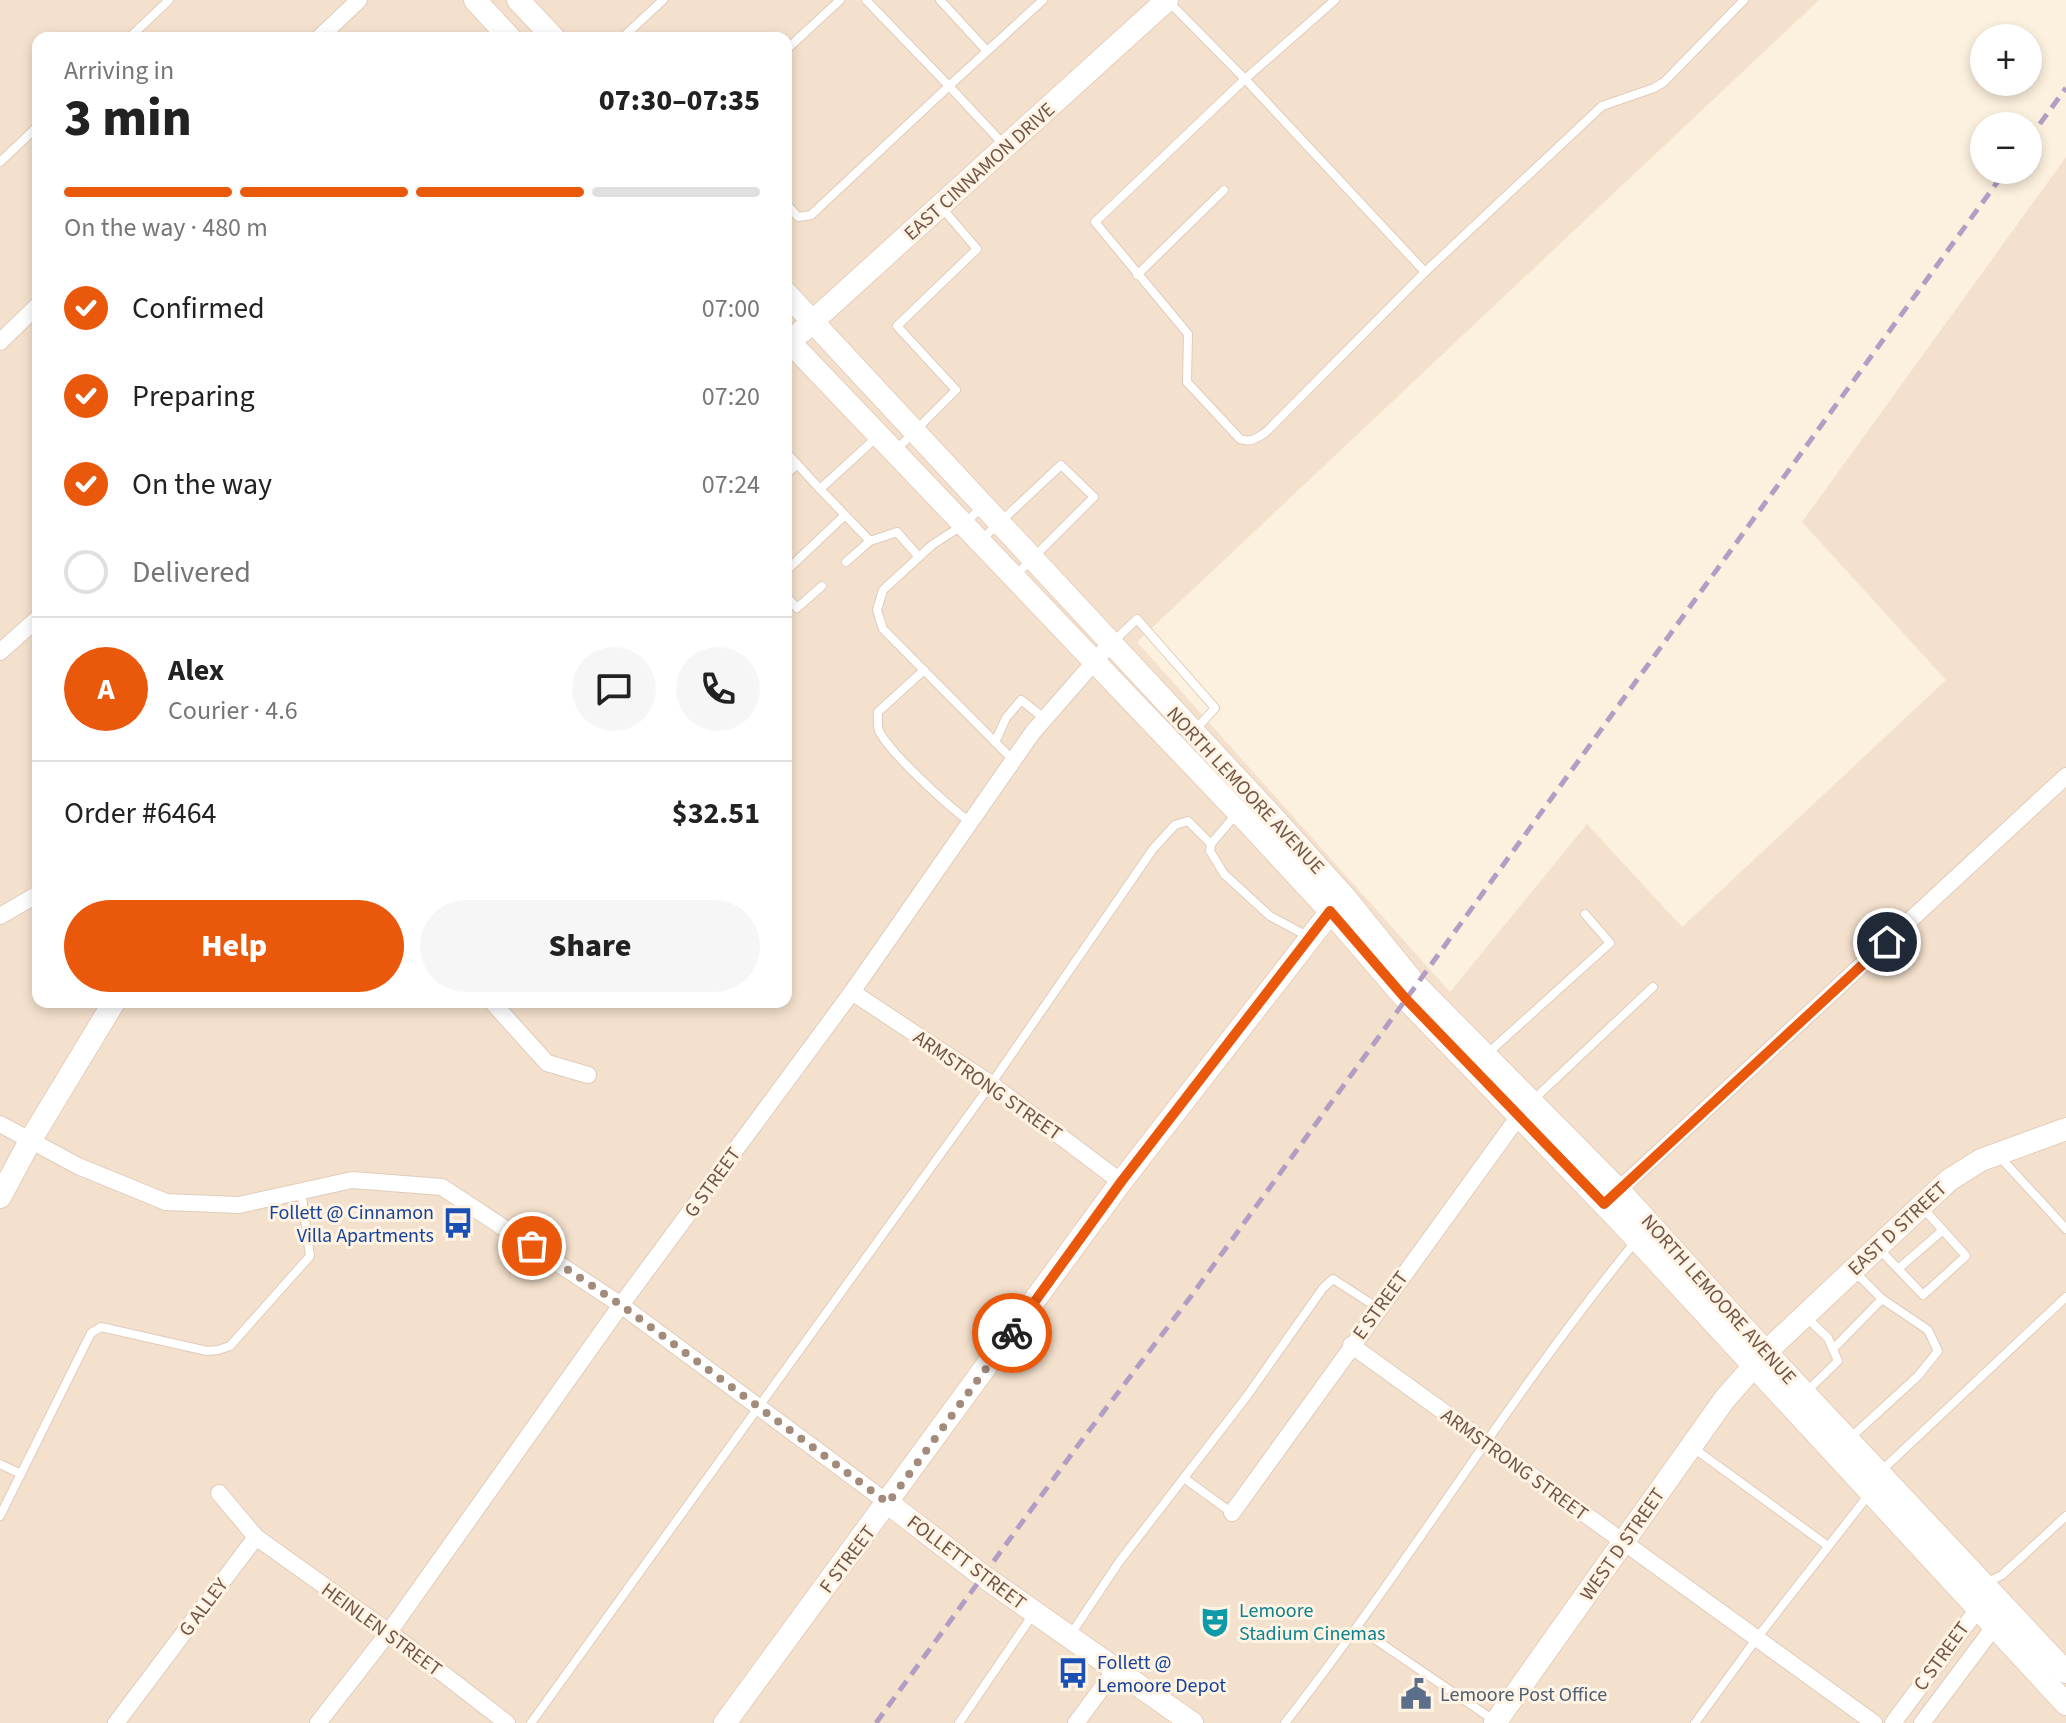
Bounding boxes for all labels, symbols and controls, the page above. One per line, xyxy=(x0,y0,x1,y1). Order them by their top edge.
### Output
map controls xyxy=(1970,24,2042,184)
button: + xyxy=(1970,24,2042,96)
text: Arriving in xyxy=(64,52,174,89)
text: 07:30–07:35 xyxy=(599,79,760,122)
text: 3 min xyxy=(64,82,192,156)
street label: EAST CINNAMON DRIVE xyxy=(898,96,1061,247)
button: − xyxy=(1970,112,2042,184)
text: On the way · 480 m xyxy=(64,209,268,246)
icon: check xyxy=(64,286,108,330)
text: Confirmed xyxy=(132,287,265,330)
text: 07:00 xyxy=(702,290,760,327)
icon: check xyxy=(64,374,108,418)
text: Preparing xyxy=(132,375,255,418)
text: 07:20 xyxy=(702,378,760,415)
icon: check xyxy=(64,462,108,506)
text: On the way xyxy=(132,463,272,506)
text: 07:24 xyxy=(702,466,760,503)
text: Delivered xyxy=(132,551,251,594)
button: chat xyxy=(572,647,656,731)
button: phone xyxy=(676,647,760,731)
text: Alex xyxy=(168,649,224,692)
text: A xyxy=(97,668,115,711)
text: Courier · 4.6 xyxy=(168,692,298,729)
street label: NORTH LEMOORE AVENUE xyxy=(1160,701,1331,881)
text: Order #6464 xyxy=(64,792,217,835)
text: $32.51 xyxy=(672,792,760,835)
button: Help xyxy=(64,900,404,992)
button: Share xyxy=(420,900,760,992)
pin xyxy=(1853,908,1921,976)
icon: home xyxy=(1865,920,1909,964)
street label: ARMSTRONG STREET xyxy=(907,1024,1068,1148)
street label: G STREET xyxy=(678,1142,748,1223)
street label: EAST D STREET xyxy=(1842,1175,1954,1282)
place label: Follett @ Cinnamon Villa Apartments xyxy=(269,1199,434,1250)
bus stop icon: Follett @ Cinnamon Villa Apartments xyxy=(441,1206,475,1240)
street label: NORTH LEMOORE AVENUE xyxy=(1634,1208,1802,1391)
pin xyxy=(498,1212,566,1280)
icon: bag xyxy=(510,1224,554,1268)
street label: E STREET xyxy=(1346,1265,1415,1346)
courier xyxy=(972,1293,1052,1373)
icon: bike xyxy=(990,1311,1034,1355)
street label: ARMSTRONG STREET xyxy=(1435,1402,1594,1528)
street label: WEST D STREET xyxy=(1574,1482,1672,1607)
street label: FOLLETT STREET xyxy=(901,1509,1032,1617)
street label: F STREET xyxy=(813,1520,883,1599)
street label: G ALLEY xyxy=(173,1572,235,1643)
street label: HEINLEN STREET xyxy=(315,1576,448,1683)
place label: Lemoore Stadium Cinemas xyxy=(1239,1597,1385,1648)
theatre icon: Lemoore Stadium Cinemas xyxy=(1198,1605,1232,1639)
street label: C STREET xyxy=(1907,1616,1977,1697)
place label: Follett @ Lemoore Depot xyxy=(1097,1649,1226,1700)
bus stop icon: Follett @ Lemoore Depot xyxy=(1056,1656,1090,1690)
public building icon: Lemoore Post Office xyxy=(1399,1677,1433,1711)
place label: Lemoore Post Office xyxy=(1440,1681,1607,1709)

